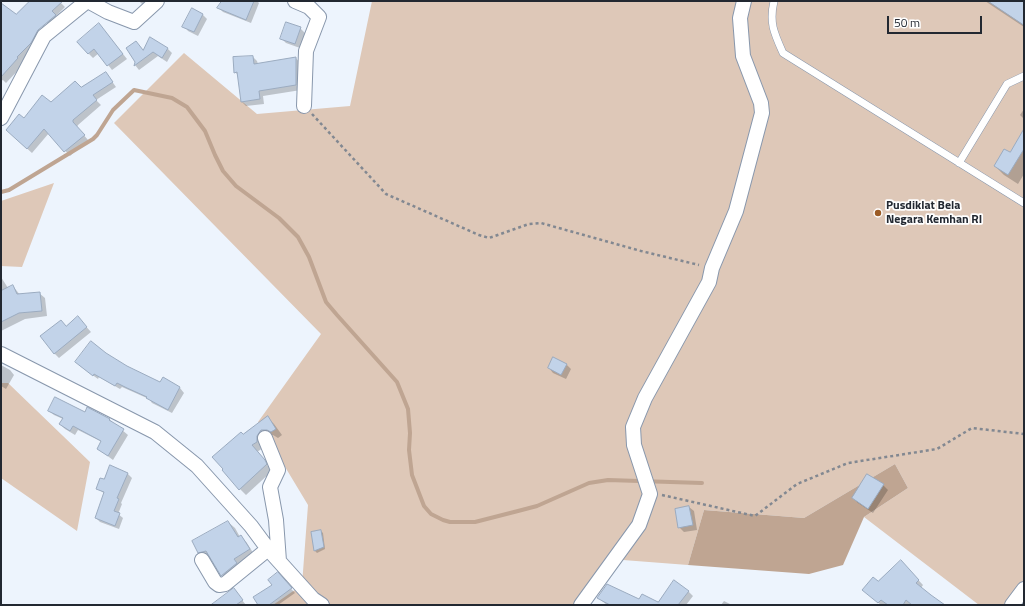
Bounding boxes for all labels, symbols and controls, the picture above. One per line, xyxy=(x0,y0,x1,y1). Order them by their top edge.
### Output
scale bar xyxy=(889,8,984,34)
text: 50 m xyxy=(894,13,920,32)
place label: Pusdiklat Bela Negara Kemhan RI xyxy=(886,199,982,227)
marker: Pusdiklat Bela Negara Kemhan RI xyxy=(873,208,883,218)

